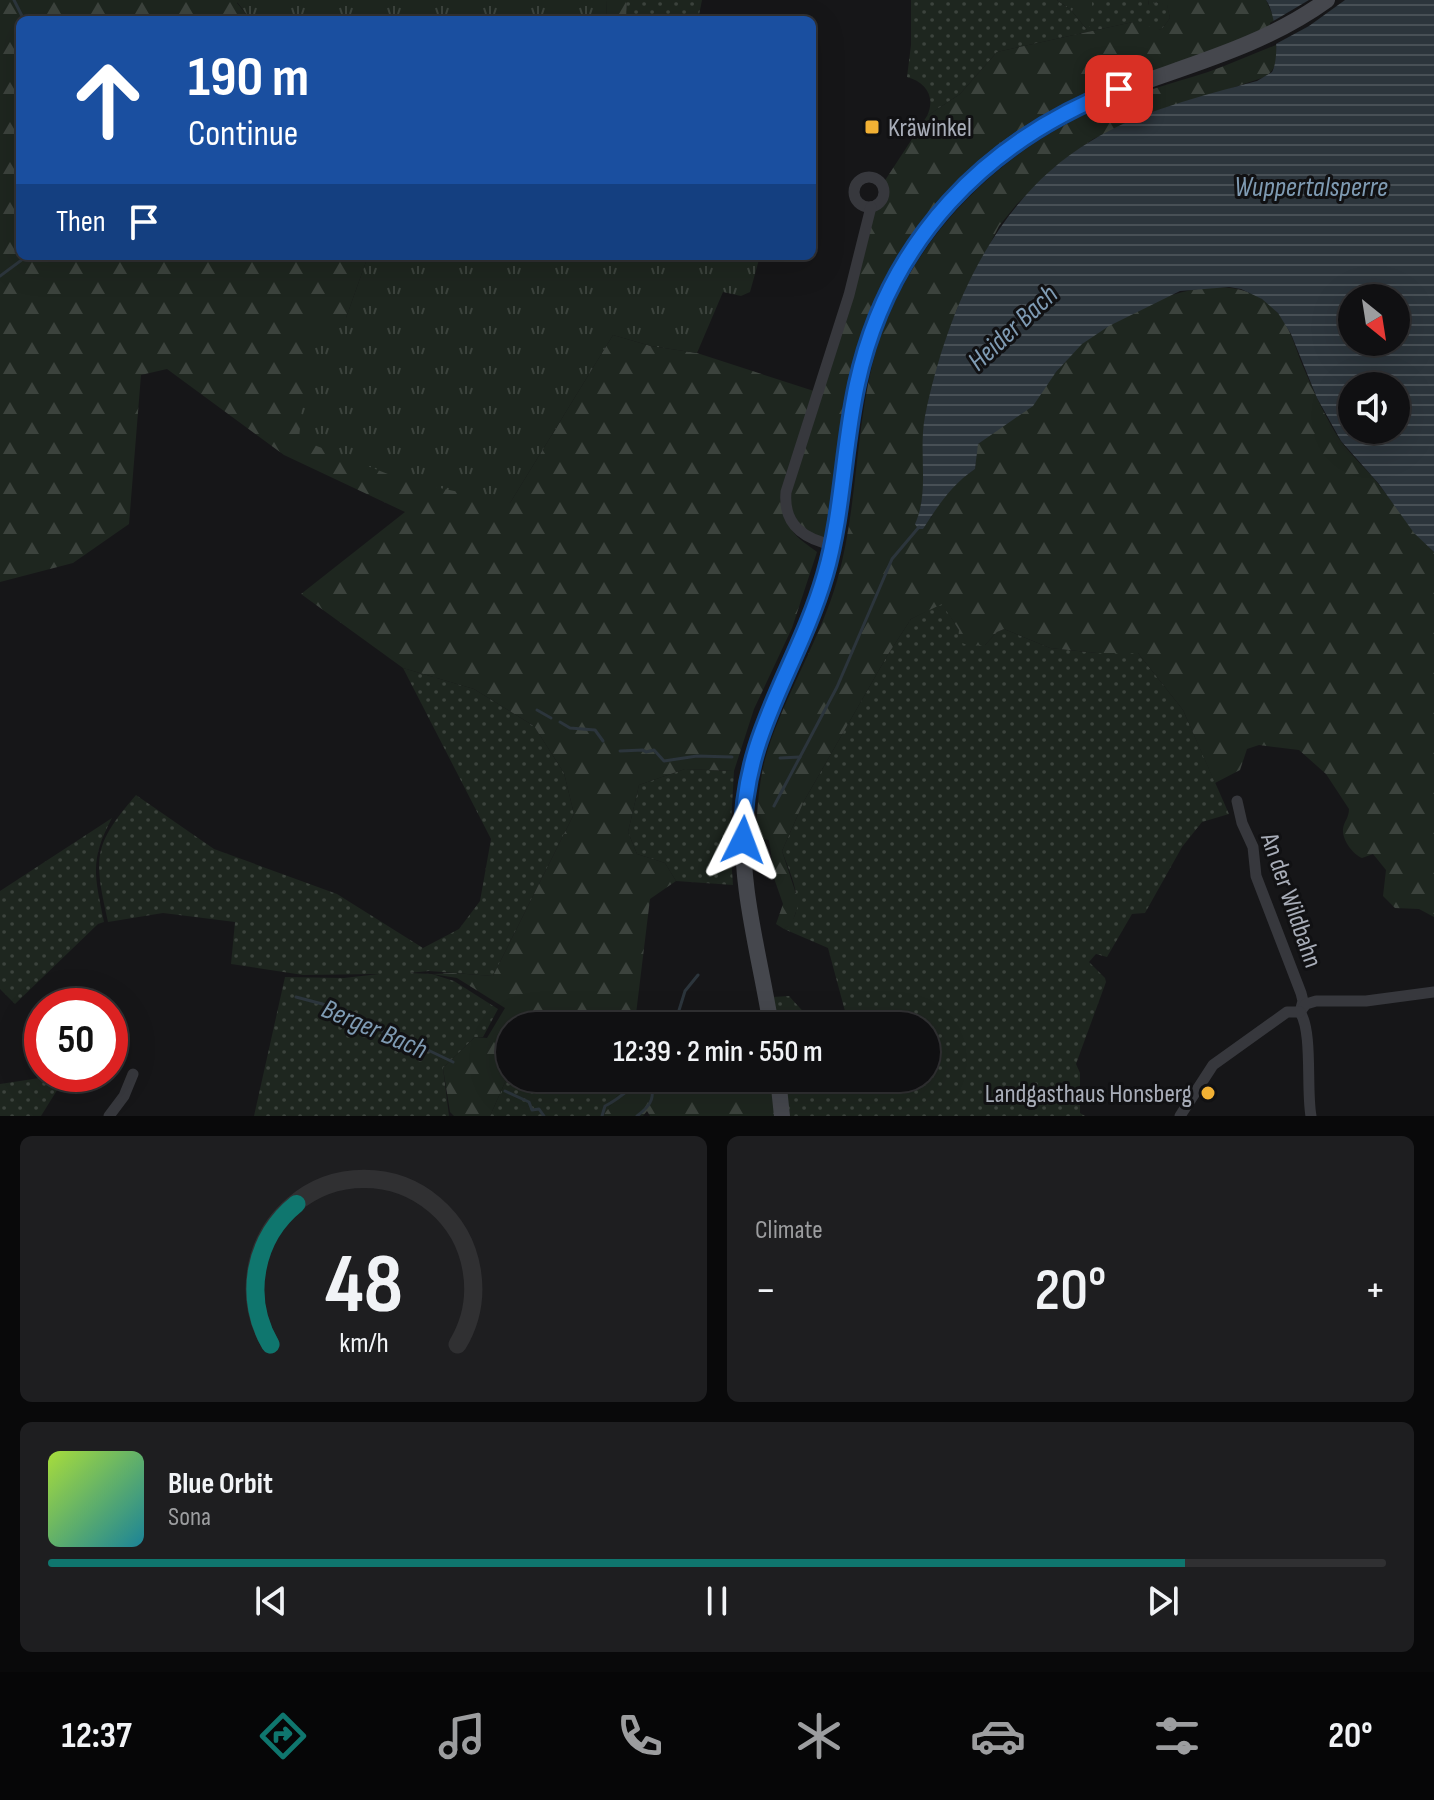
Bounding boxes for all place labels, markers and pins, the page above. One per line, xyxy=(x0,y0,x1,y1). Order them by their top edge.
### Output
pin xyxy=(1085,55,1153,123)
place label: Kräwinkel xyxy=(888,113,972,144)
marker: Kräwinkel xyxy=(863,118,881,136)
place label: Landgasthaus Honsberg xyxy=(985,1079,1192,1110)
marker: Landgasthaus Honsberg xyxy=(1199,1084,1217,1102)

